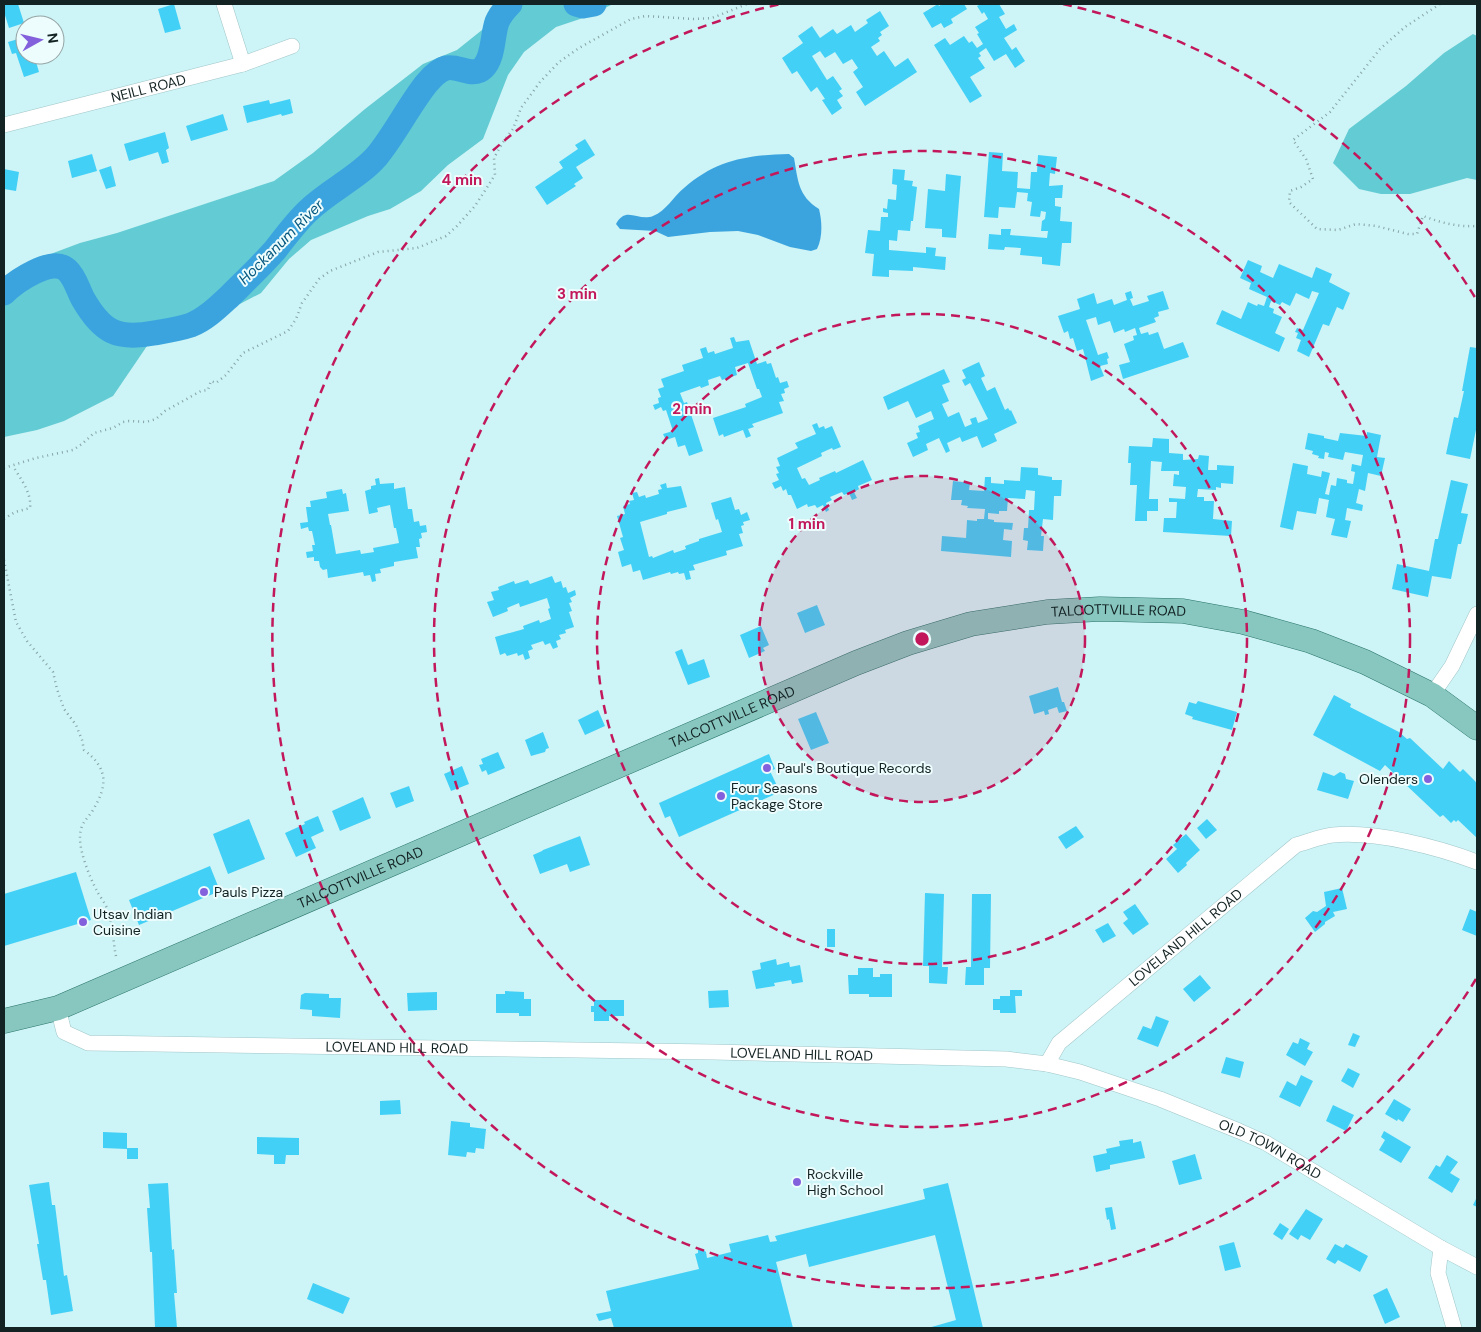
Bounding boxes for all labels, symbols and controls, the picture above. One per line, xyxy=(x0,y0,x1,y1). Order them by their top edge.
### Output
north arrow xyxy=(15,15,65,65)
text: N xyxy=(43,32,62,45)
street label: NEILL ROAD xyxy=(109,70,188,106)
text: 4 min xyxy=(442,170,482,190)
water label: Hockanum River xyxy=(234,195,328,289)
text: 3 min xyxy=(557,284,597,304)
text: 2 min xyxy=(672,399,712,419)
text: 1 min xyxy=(789,514,825,534)
street label: TALCOTTVILLE ROAD xyxy=(1051,600,1186,621)
centre of rings xyxy=(913,630,931,648)
street label: TALCOTTVILLE ROAD xyxy=(667,681,798,752)
place label: Paul's Boutique Records xyxy=(777,759,932,777)
marker: Paul's Boutique Records xyxy=(761,762,773,774)
place label: Olenders xyxy=(1359,770,1418,788)
marker: Olenders xyxy=(1422,773,1434,785)
place label: Four Seasons Package Store xyxy=(731,779,823,813)
marker: Four Seasons Package Store xyxy=(715,790,727,802)
street label: TALCOTTVILLE ROAD xyxy=(295,842,426,912)
place label: Pauls Pizza xyxy=(214,883,283,901)
street label: LOVELAND HILL ROAD xyxy=(1125,885,1246,990)
marker: Pauls Pizza xyxy=(198,886,210,898)
place label: Utsav Indian Cuisine xyxy=(93,905,172,939)
marker: Utsav Indian Cuisine xyxy=(77,916,89,928)
street label: LOVELAND HILL ROAD xyxy=(325,1037,468,1057)
street label: LOVELAND HILL ROAD xyxy=(730,1043,873,1065)
street label: OLD TOWN ROAD xyxy=(1216,1115,1325,1183)
place label: Rockville High School xyxy=(807,1165,883,1199)
marker: Rockville High School xyxy=(791,1176,803,1188)

